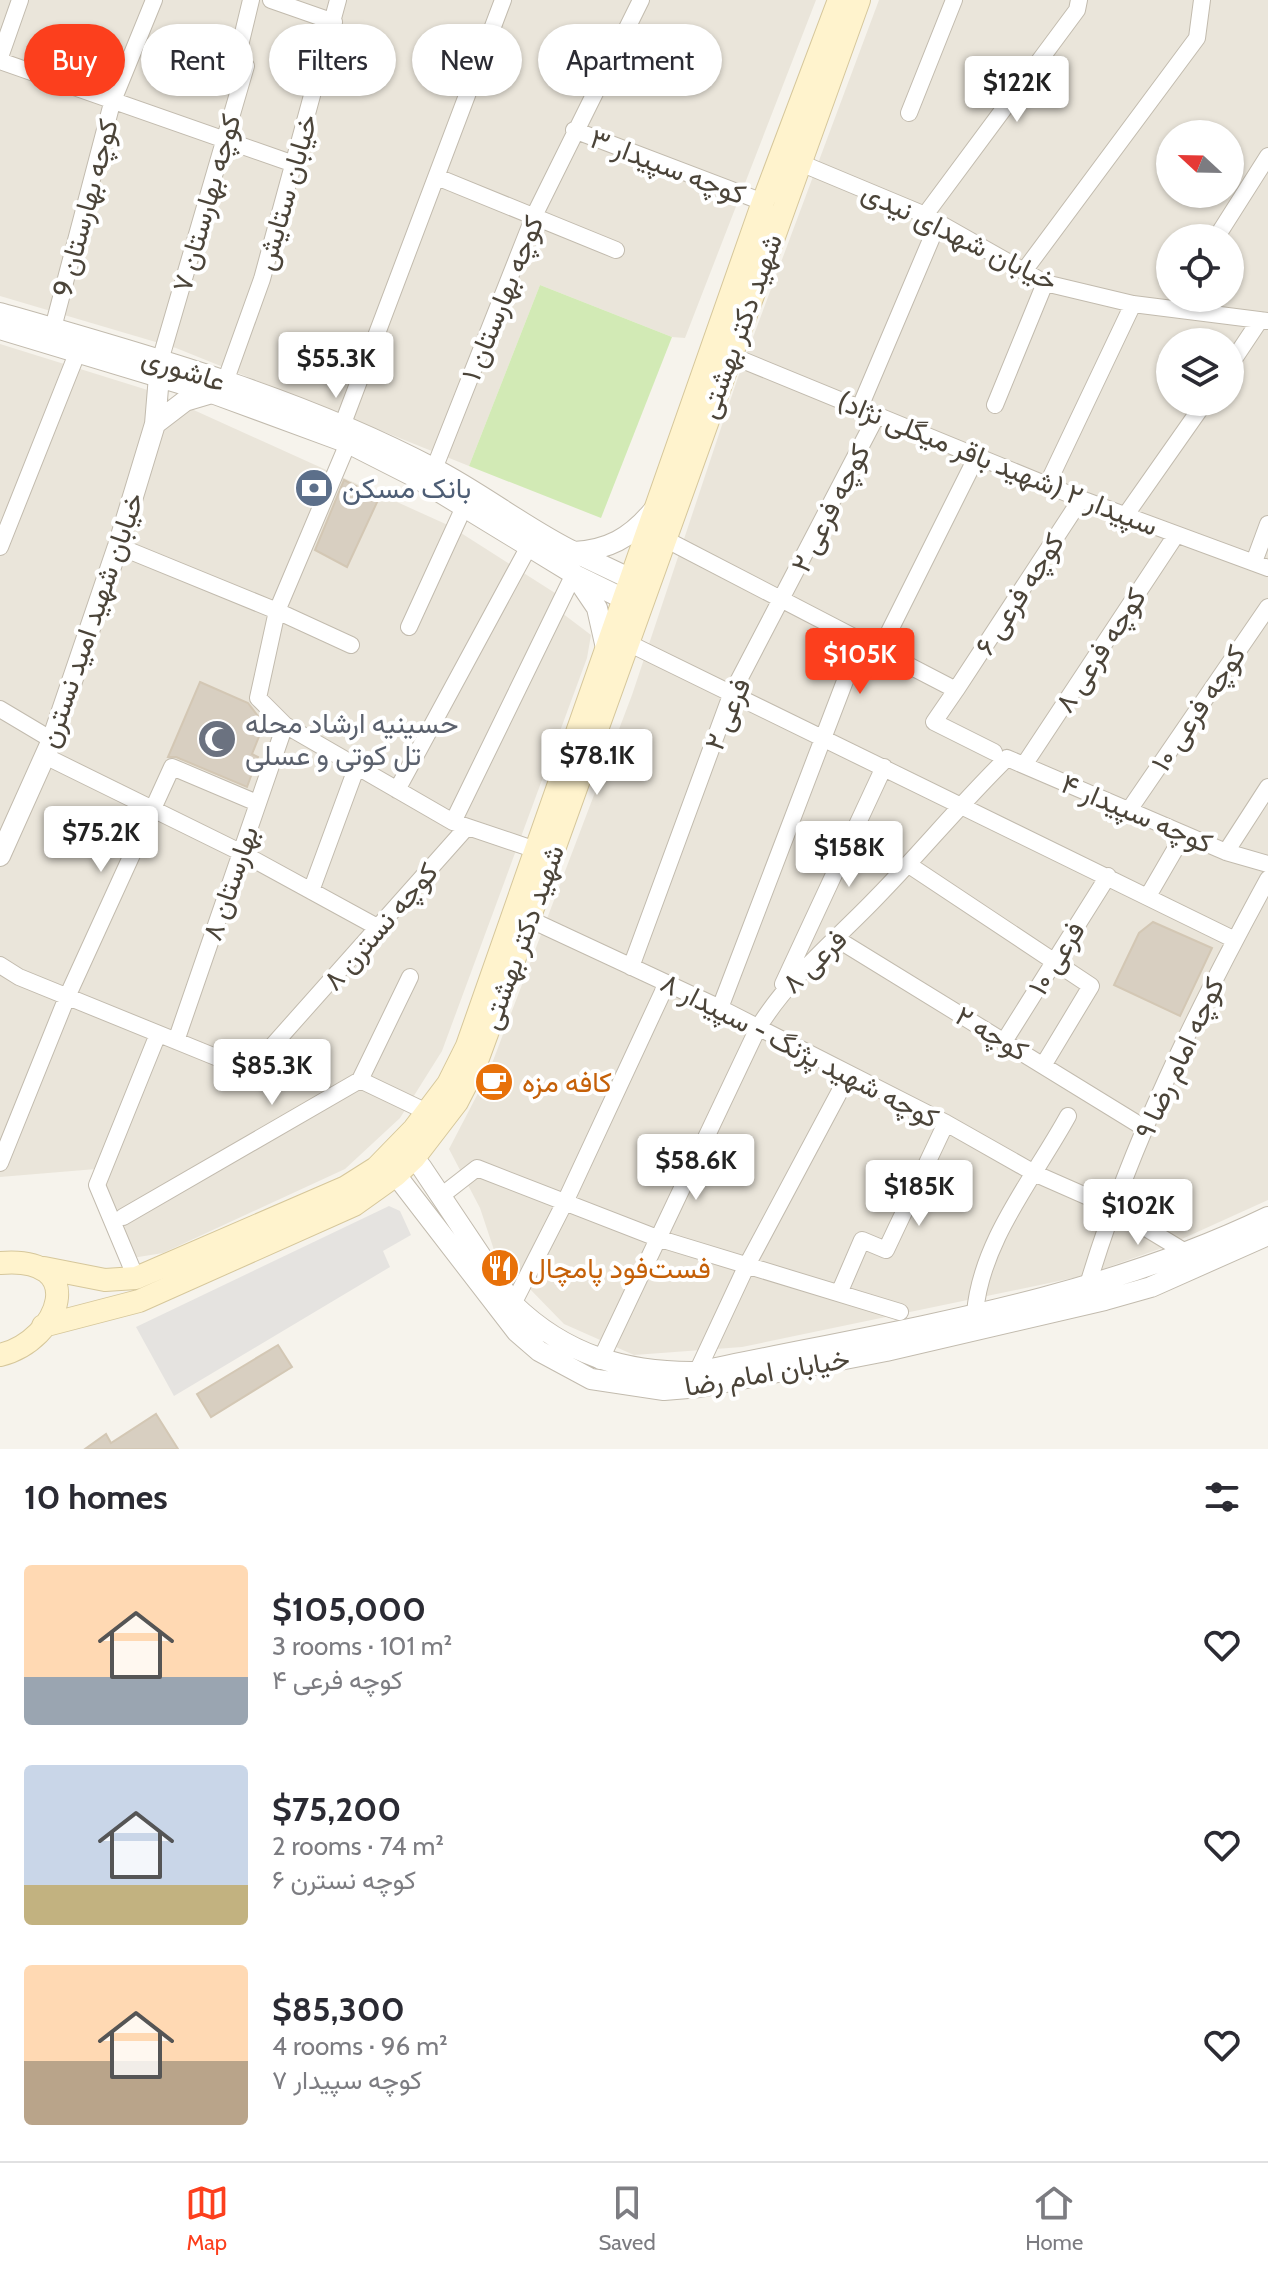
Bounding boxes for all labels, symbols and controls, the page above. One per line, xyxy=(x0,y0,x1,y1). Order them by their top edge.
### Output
chip: Buy xyxy=(24,24,125,96)
chip: Rent xyxy=(141,24,253,96)
chip: Filters xyxy=(269,24,396,96)
chip: New xyxy=(412,24,522,96)
chip: Apartment xyxy=(538,24,722,96)
pin: $122K xyxy=(961,56,1073,124)
text: $122K xyxy=(983,66,1051,98)
street label: کوچه بهارستان ۷ xyxy=(164,110,250,296)
street label: خیابان ستایش xyxy=(248,110,324,274)
street label: کوچه بهارستان 9 xyxy=(45,115,127,301)
north arrow xyxy=(1156,120,1244,208)
map controls xyxy=(1156,120,1244,416)
street label: کوچه سپیدار ۳ xyxy=(585,121,750,213)
street label: خیابان شهدای نیدی xyxy=(856,174,1063,299)
street label: کوچه بهارستان ۱ xyxy=(453,211,552,386)
button: locate xyxy=(1156,224,1244,312)
street label: شهید دکتر بهشتی xyxy=(691,229,790,423)
button: layers xyxy=(1156,328,1244,416)
pin: $55.3K xyxy=(271,332,401,400)
street label: عاشوری xyxy=(138,340,230,399)
text: $55.3K xyxy=(296,342,376,374)
street label: سپیدار ۲ (شهید باقر میگلی نژاد) xyxy=(832,383,1163,545)
street label: کوچه فرعی ۲ xyxy=(783,438,879,579)
bank icon: بانک مسکن xyxy=(293,467,335,509)
place label: بانک مسکن xyxy=(342,471,471,505)
street label: خیابان شهید امید نسترن xyxy=(31,488,152,752)
street label: کوچه فرعی ۶ xyxy=(967,527,1073,662)
street label: کوچه فرعی ۸ xyxy=(1047,581,1154,720)
pin: $105K xyxy=(804,628,916,696)
text: $105K xyxy=(823,638,897,670)
street label: کوچه فرعی ۱۰ xyxy=(1143,638,1254,779)
street label: فرعی ۲ xyxy=(697,673,758,756)
place label: حسینیه ارشاد محله تل کوتی و عسلی xyxy=(245,706,458,773)
mosque icon: حسینیه ارشاد محله تل کوتی و عسلی xyxy=(196,718,238,760)
pin: $78.1K xyxy=(532,729,662,797)
text: $78.1K xyxy=(559,739,635,771)
street label: کوچه سپیدار ۴ xyxy=(1055,766,1218,862)
pin: $75.2K xyxy=(36,806,166,874)
text: $75.2K xyxy=(62,816,140,848)
street label: بهارستان ۸ xyxy=(195,821,266,945)
pin: $158K xyxy=(793,821,905,889)
text: $158K xyxy=(814,831,884,863)
street label: شهید دکتر بهشتی xyxy=(473,840,572,1034)
street label: کوچه نسترن ۸ xyxy=(315,855,446,998)
street label: فرعی ۱۰ xyxy=(1020,915,1093,1002)
street label: فرعی ۸ xyxy=(774,922,854,1001)
street label: کوچه شهید پژنگ - سپیدار ۸ xyxy=(654,965,945,1137)
street label: کوچه امام رضا ۹ xyxy=(1127,972,1233,1145)
street label: کوچه ۲ xyxy=(948,998,1035,1070)
pin: $85.3K xyxy=(207,1039,337,1107)
text: $85.3K xyxy=(232,1049,312,1081)
cafe icon: کافه مزه xyxy=(473,1061,515,1103)
place label: کافه مزه xyxy=(522,1065,612,1100)
pin: $58.6K xyxy=(631,1134,761,1202)
text: $58.6K xyxy=(655,1144,737,1176)
pin: $185K xyxy=(863,1160,975,1228)
text: $185K xyxy=(884,1170,954,1202)
pin: $102K xyxy=(1082,1179,1194,1247)
text: $102K xyxy=(1101,1189,1175,1221)
restaurant icon: فست‌فود پامچال xyxy=(479,1247,521,1289)
place label: فست‌فود پامچال xyxy=(528,1251,711,1287)
street label: خیابان امام رضا xyxy=(682,1341,852,1405)
icon: filters xyxy=(1200,1475,1244,1519)
text: 10 homes xyxy=(24,1476,168,1518)
text: $105,000 xyxy=(272,1588,426,1630)
icon: home xyxy=(88,1597,184,1693)
icon: heart xyxy=(1200,1623,1244,1667)
text: 3 rooms · 101 m² xyxy=(272,1630,452,1662)
text: کوچه فرعی ۴ xyxy=(272,1664,403,1696)
text: $75,200 xyxy=(272,1788,401,1830)
icon: home xyxy=(88,1797,184,1893)
icon: heart xyxy=(1200,1823,1244,1867)
text: 2 rooms · 74 m² xyxy=(272,1830,444,1862)
text: کوچه نسترن ۶ xyxy=(272,1864,416,1896)
text: $85,300 xyxy=(272,1988,405,2030)
icon: home xyxy=(88,1997,184,2093)
icon: heart xyxy=(1200,2023,1244,2067)
text: 4 rooms · 96 m² xyxy=(272,2030,448,2062)
text: کوچه سپیدار ۷ xyxy=(272,2064,422,2096)
tab: Map xyxy=(185,2181,229,2256)
tab: Saved xyxy=(598,2181,656,2256)
tab: Home xyxy=(1025,2181,1083,2256)

